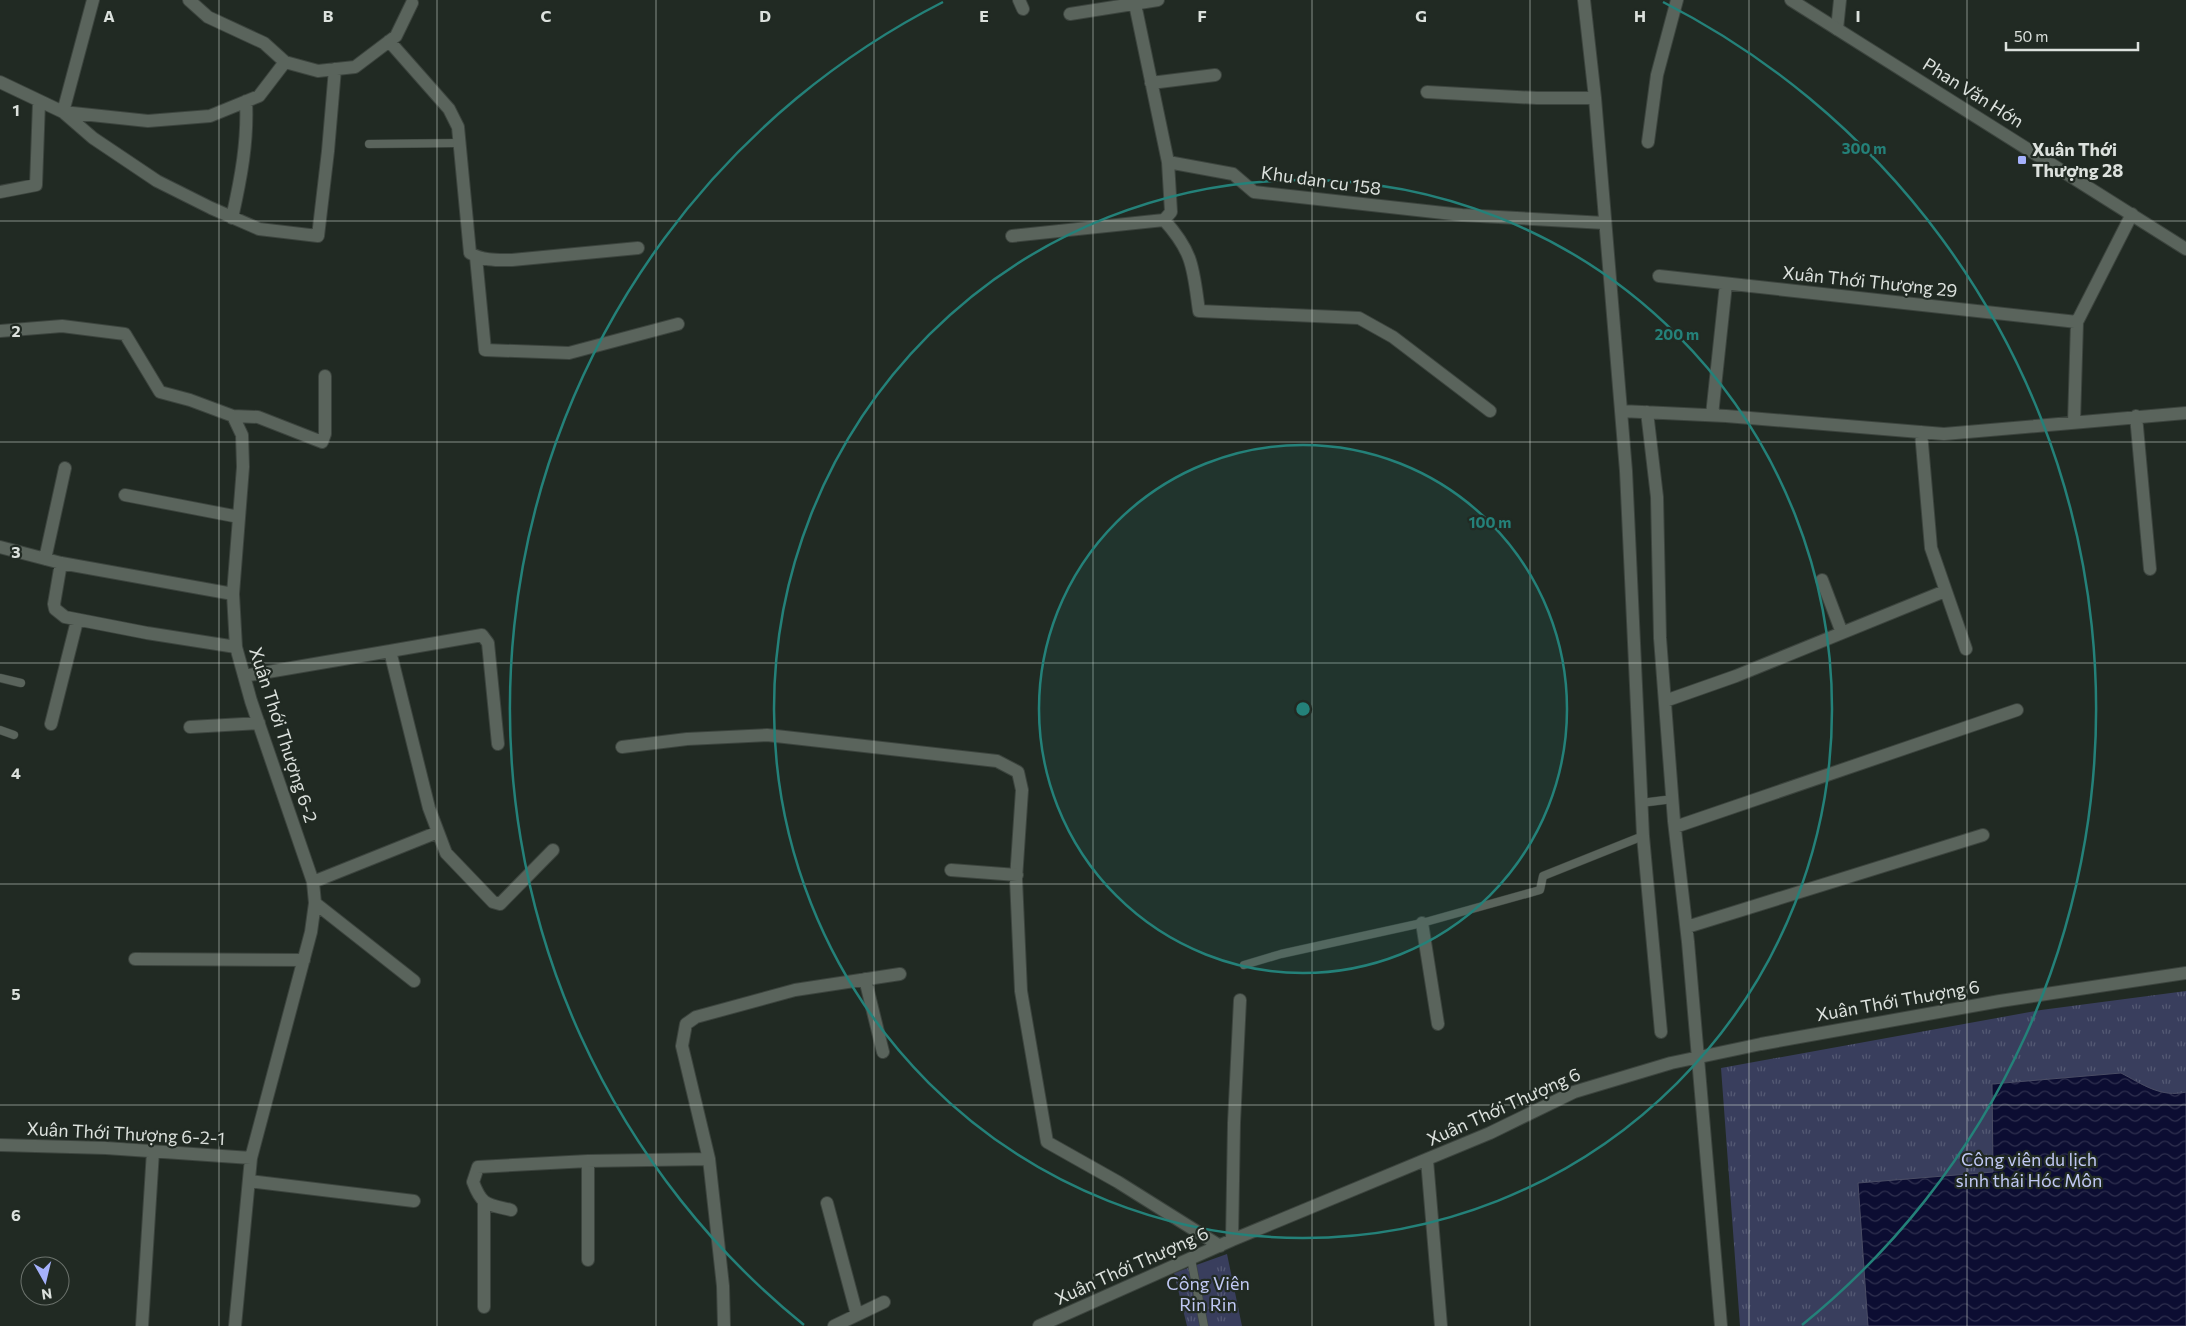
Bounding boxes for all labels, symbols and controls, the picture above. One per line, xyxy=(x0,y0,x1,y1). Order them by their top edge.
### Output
text: A xyxy=(103,6,115,25)
text: B xyxy=(323,6,334,25)
text: C xyxy=(541,6,552,25)
text: D xyxy=(759,6,771,25)
text: E xyxy=(979,6,989,25)
text: F xyxy=(1197,6,1207,25)
text: G xyxy=(1415,6,1427,25)
text: H xyxy=(1634,6,1646,25)
text: I xyxy=(1855,6,1861,25)
scale bar xyxy=(2006,20,2138,52)
text: 50 m xyxy=(2014,27,2048,45)
street label: Phan Văn Hớn xyxy=(1919,52,2028,132)
text: 1 xyxy=(12,100,20,119)
place label: Xuân Thới Thượng 28 xyxy=(2032,138,2123,181)
text: 300 m xyxy=(1842,139,1886,157)
marker: Xuân Thới Thượng 28 xyxy=(2016,154,2028,166)
street label: Khu dan cu 158 xyxy=(1260,161,1383,199)
street label: Xuân Thới Thượng 29 xyxy=(1782,261,1959,301)
text: 2 xyxy=(11,321,21,340)
text: 200 m xyxy=(1655,325,1699,343)
text: 100 m xyxy=(1469,513,1511,531)
text: 3 xyxy=(11,542,21,561)
street label: Xuân Thới Thượng 6-2 xyxy=(245,644,323,825)
centre of rings xyxy=(1294,700,1312,718)
text: 4 xyxy=(11,763,21,782)
street label: Xuân Thới Thượng 6 xyxy=(1814,975,1981,1025)
text: 5 xyxy=(11,984,21,1003)
street label: Xuân Thới Thượng 6 xyxy=(1423,1062,1584,1150)
street label: Xuân Thới Thượng 6-2-1 xyxy=(26,1117,226,1149)
park label: Công viên du lịch sinh thái Hóc Môn xyxy=(1956,1148,2102,1191)
text: 6 xyxy=(11,1205,21,1224)
street label: Xuân Thới Thượng 6 xyxy=(1051,1221,1212,1309)
north arrow xyxy=(20,1256,70,1306)
park label: Công Viên Rin Rin xyxy=(1166,1272,1250,1315)
text: N xyxy=(40,1285,53,1304)

